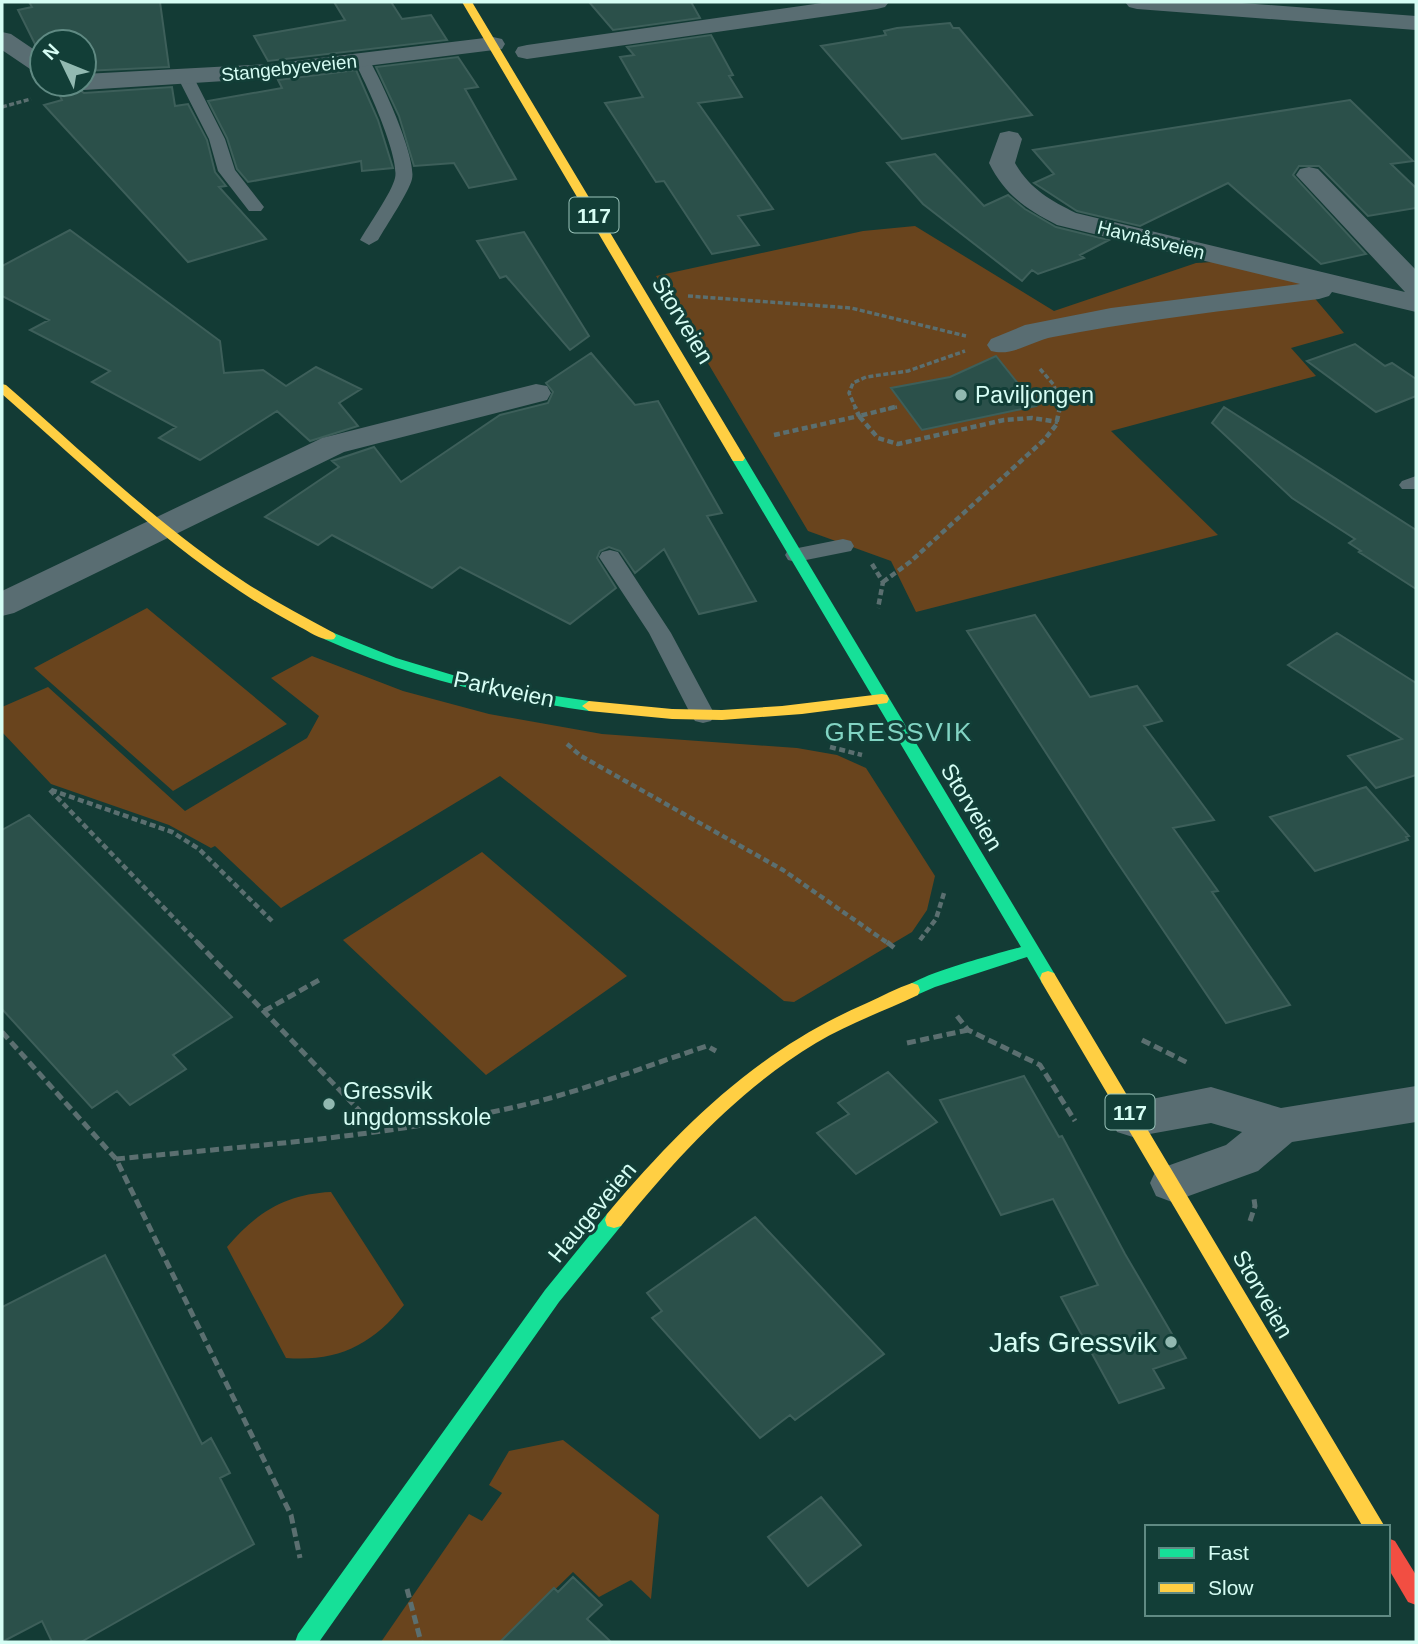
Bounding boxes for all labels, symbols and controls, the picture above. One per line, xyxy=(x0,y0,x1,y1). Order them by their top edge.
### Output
north arrow xyxy=(28,28,98,98)
text: N xyxy=(39,40,63,64)
street label: Stangebyeveien xyxy=(220,50,358,86)
road number: 117 xyxy=(570,198,618,232)
street label: Havnåsveien xyxy=(1095,217,1207,263)
street label: Storveien xyxy=(647,272,719,368)
place label: Paviljongen xyxy=(975,382,1094,408)
marker: Paviljongen xyxy=(953,387,969,403)
street label: Parkveien xyxy=(451,666,557,712)
district label: GRESSVIK xyxy=(825,717,973,747)
street label: Storveien xyxy=(936,759,1008,855)
place label: Gressvik ungdomsskole xyxy=(343,1078,491,1130)
road number: 117 xyxy=(1106,1094,1154,1130)
marker: Gressvik ungdomsskole xyxy=(321,1096,337,1112)
street label: Haugeveien xyxy=(543,1157,641,1267)
street label: Storveien xyxy=(1227,1245,1299,1343)
place label: Jafs Gressvik xyxy=(989,1327,1158,1358)
marker: Jafs Gressvik xyxy=(1163,1334,1179,1350)
legend xyxy=(1145,1525,1390,1616)
text: Fast xyxy=(1208,1541,1249,1564)
text: Slow xyxy=(1208,1576,1254,1599)

